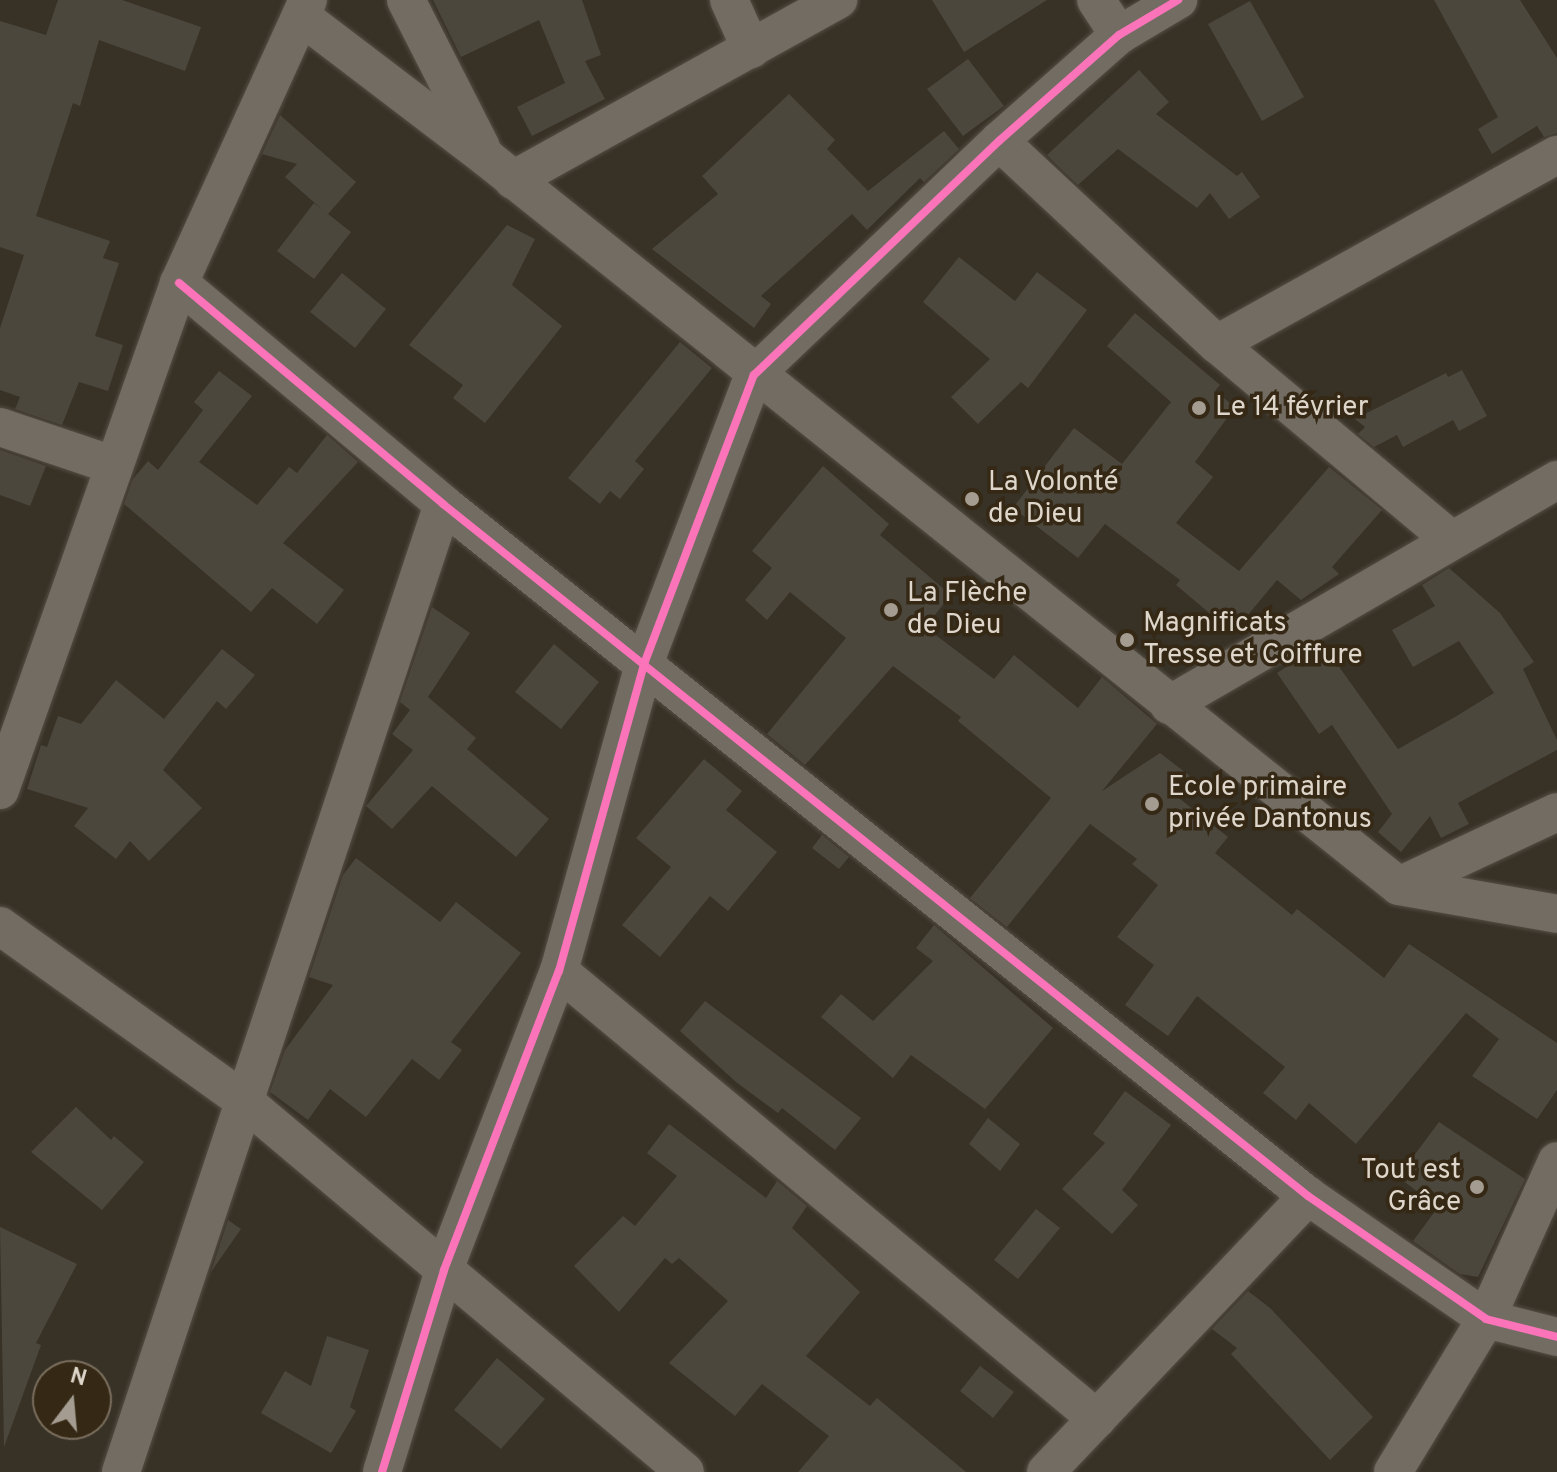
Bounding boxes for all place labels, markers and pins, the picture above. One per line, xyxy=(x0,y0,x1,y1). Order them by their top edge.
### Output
place label: Le 14 février xyxy=(1215,391,1369,425)
marker: Le 14 février xyxy=(1190,399,1208,417)
place label: La Volonté de Dieu xyxy=(988,466,1120,532)
marker: La Volonté de Dieu xyxy=(963,490,981,508)
place label: La Flèche de Dieu xyxy=(907,577,1027,643)
marker: La Flèche de Dieu xyxy=(882,601,900,619)
place label: Magnificats Tresse et Coiffure xyxy=(1143,607,1363,673)
marker: Magnificats Tresse et Coiffure xyxy=(1118,631,1136,649)
place label: Ecole primaire privée Dantonus xyxy=(1168,771,1372,837)
marker: Ecole primaire privée Dantonus xyxy=(1143,795,1161,813)
place label: Tout est Grâce xyxy=(1360,1154,1461,1220)
marker: Tout est Grâce xyxy=(1468,1178,1486,1196)

